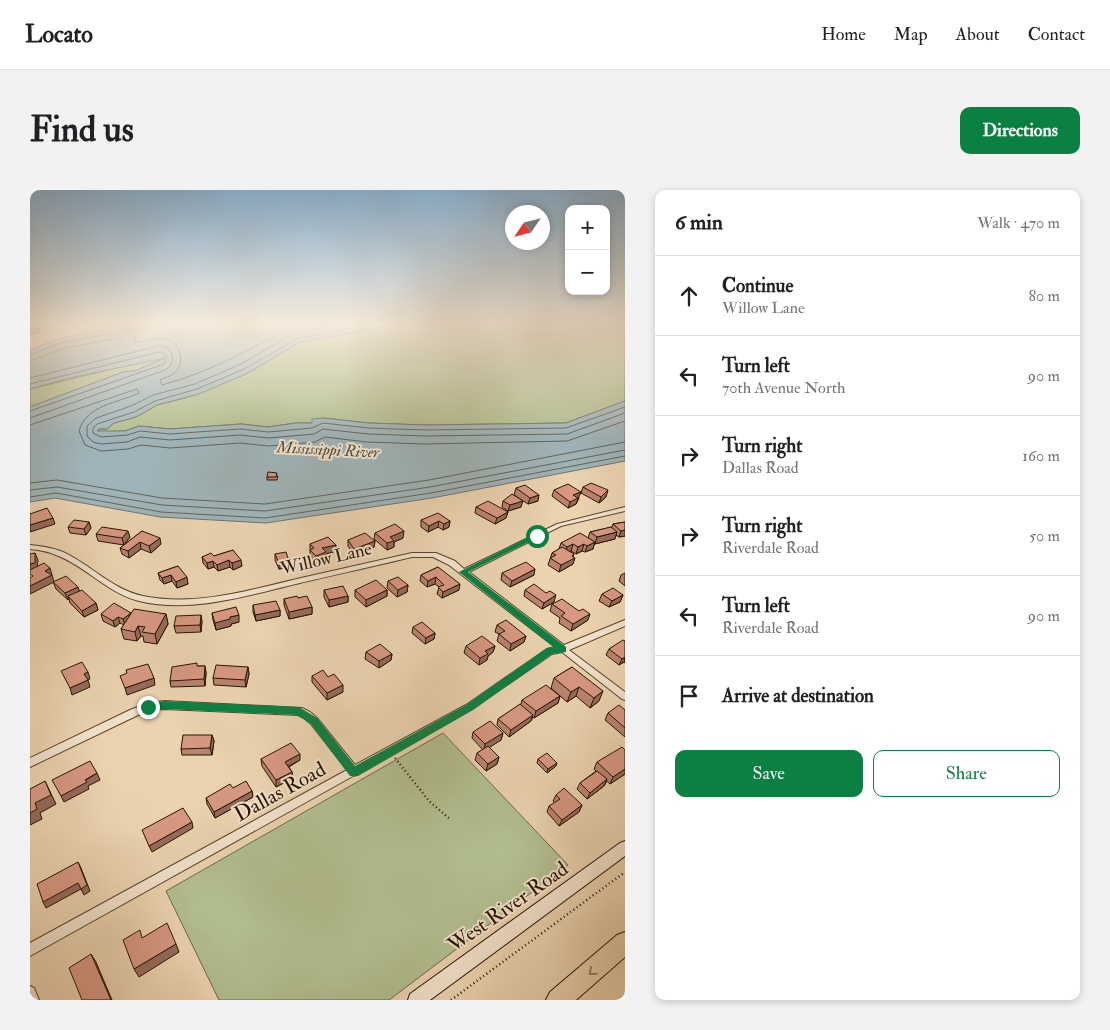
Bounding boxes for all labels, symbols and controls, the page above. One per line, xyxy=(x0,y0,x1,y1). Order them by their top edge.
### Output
text: Locato xyxy=(25,19,93,50)
text: Home xyxy=(821,23,866,46)
text: Map xyxy=(894,23,928,46)
text: About xyxy=(956,23,1000,46)
text: Contact xyxy=(1028,23,1085,46)
button: Directions xyxy=(960,107,1080,154)
text: Find us xyxy=(30,108,134,152)
north arrow xyxy=(505,205,550,250)
map controls xyxy=(565,205,610,295)
button: + xyxy=(565,205,610,250)
text: 6 min xyxy=(675,209,723,236)
text: Walk · 470 m xyxy=(977,213,1060,233)
button: − xyxy=(565,250,610,295)
text: Continue xyxy=(722,274,793,298)
icon: ahead xyxy=(675,282,703,310)
text: 80 m xyxy=(1029,286,1060,306)
text: Willow Lane xyxy=(722,298,805,318)
text: Turn left xyxy=(722,354,790,378)
icon: left xyxy=(675,362,703,390)
text: 90 m xyxy=(1028,366,1060,386)
text: 70th Avenue North xyxy=(722,378,845,398)
text: Turn right xyxy=(722,434,802,458)
water label: Mississippi River xyxy=(275,437,381,463)
icon: right xyxy=(675,442,703,470)
text: 160 m xyxy=(1022,446,1060,466)
text: Dallas Road xyxy=(722,458,799,478)
text: Turn right xyxy=(722,514,802,538)
icon: right xyxy=(675,522,703,550)
route start xyxy=(526,525,549,548)
text: 50 m xyxy=(1029,526,1060,546)
street label: Willow Lane xyxy=(277,537,374,581)
text: Riverdale Road xyxy=(722,538,819,558)
text: Turn left xyxy=(722,594,790,618)
icon: left xyxy=(675,602,703,630)
text: 90 m xyxy=(1028,606,1060,626)
text: Riverdale Road xyxy=(722,618,819,638)
icon: arrive xyxy=(675,682,703,710)
text: Arrive at destination xyxy=(722,684,874,708)
route end xyxy=(137,696,160,719)
button: Save xyxy=(675,750,863,797)
button: Share xyxy=(873,750,1060,797)
street label: Dallas Road xyxy=(229,755,331,828)
street label: West River Road xyxy=(442,855,574,959)
one-way arrow xyxy=(588,966,597,975)

